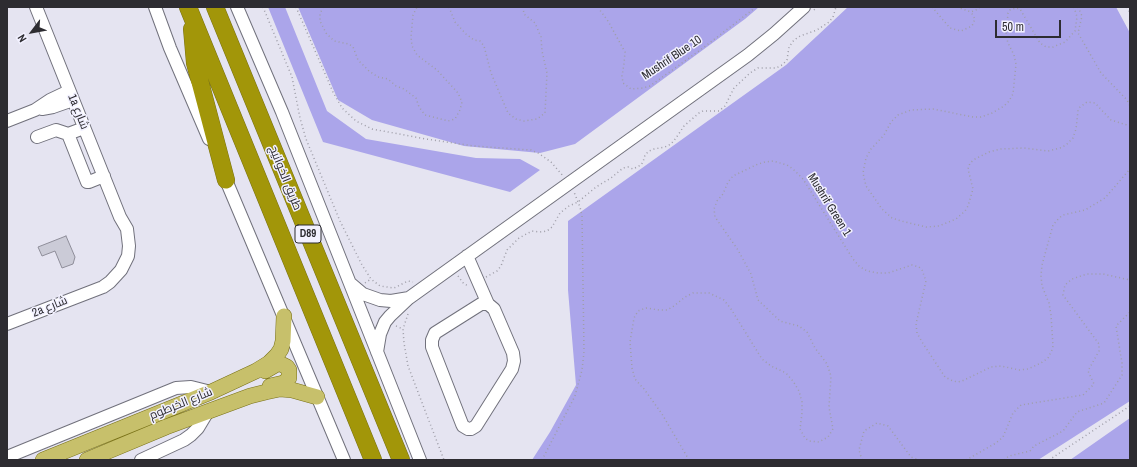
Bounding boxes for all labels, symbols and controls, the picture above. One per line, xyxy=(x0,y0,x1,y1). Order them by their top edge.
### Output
north arrow xyxy=(12,12,52,52)
scale bar xyxy=(997,12,1063,38)
text: 50 m xyxy=(1002,19,1024,35)
text: N xyxy=(14,32,29,45)
street label: Mushrif Blue 10 xyxy=(639,33,705,83)
street label: 1a شارع xyxy=(64,92,92,132)
street label: طريق الخوانيج xyxy=(266,144,304,212)
street label: Mushrif Green 1 xyxy=(804,171,854,239)
road number: D89 xyxy=(295,225,321,243)
street label: 2a شارع xyxy=(30,293,70,321)
street label: شارع الخرطوم xyxy=(147,385,215,423)

